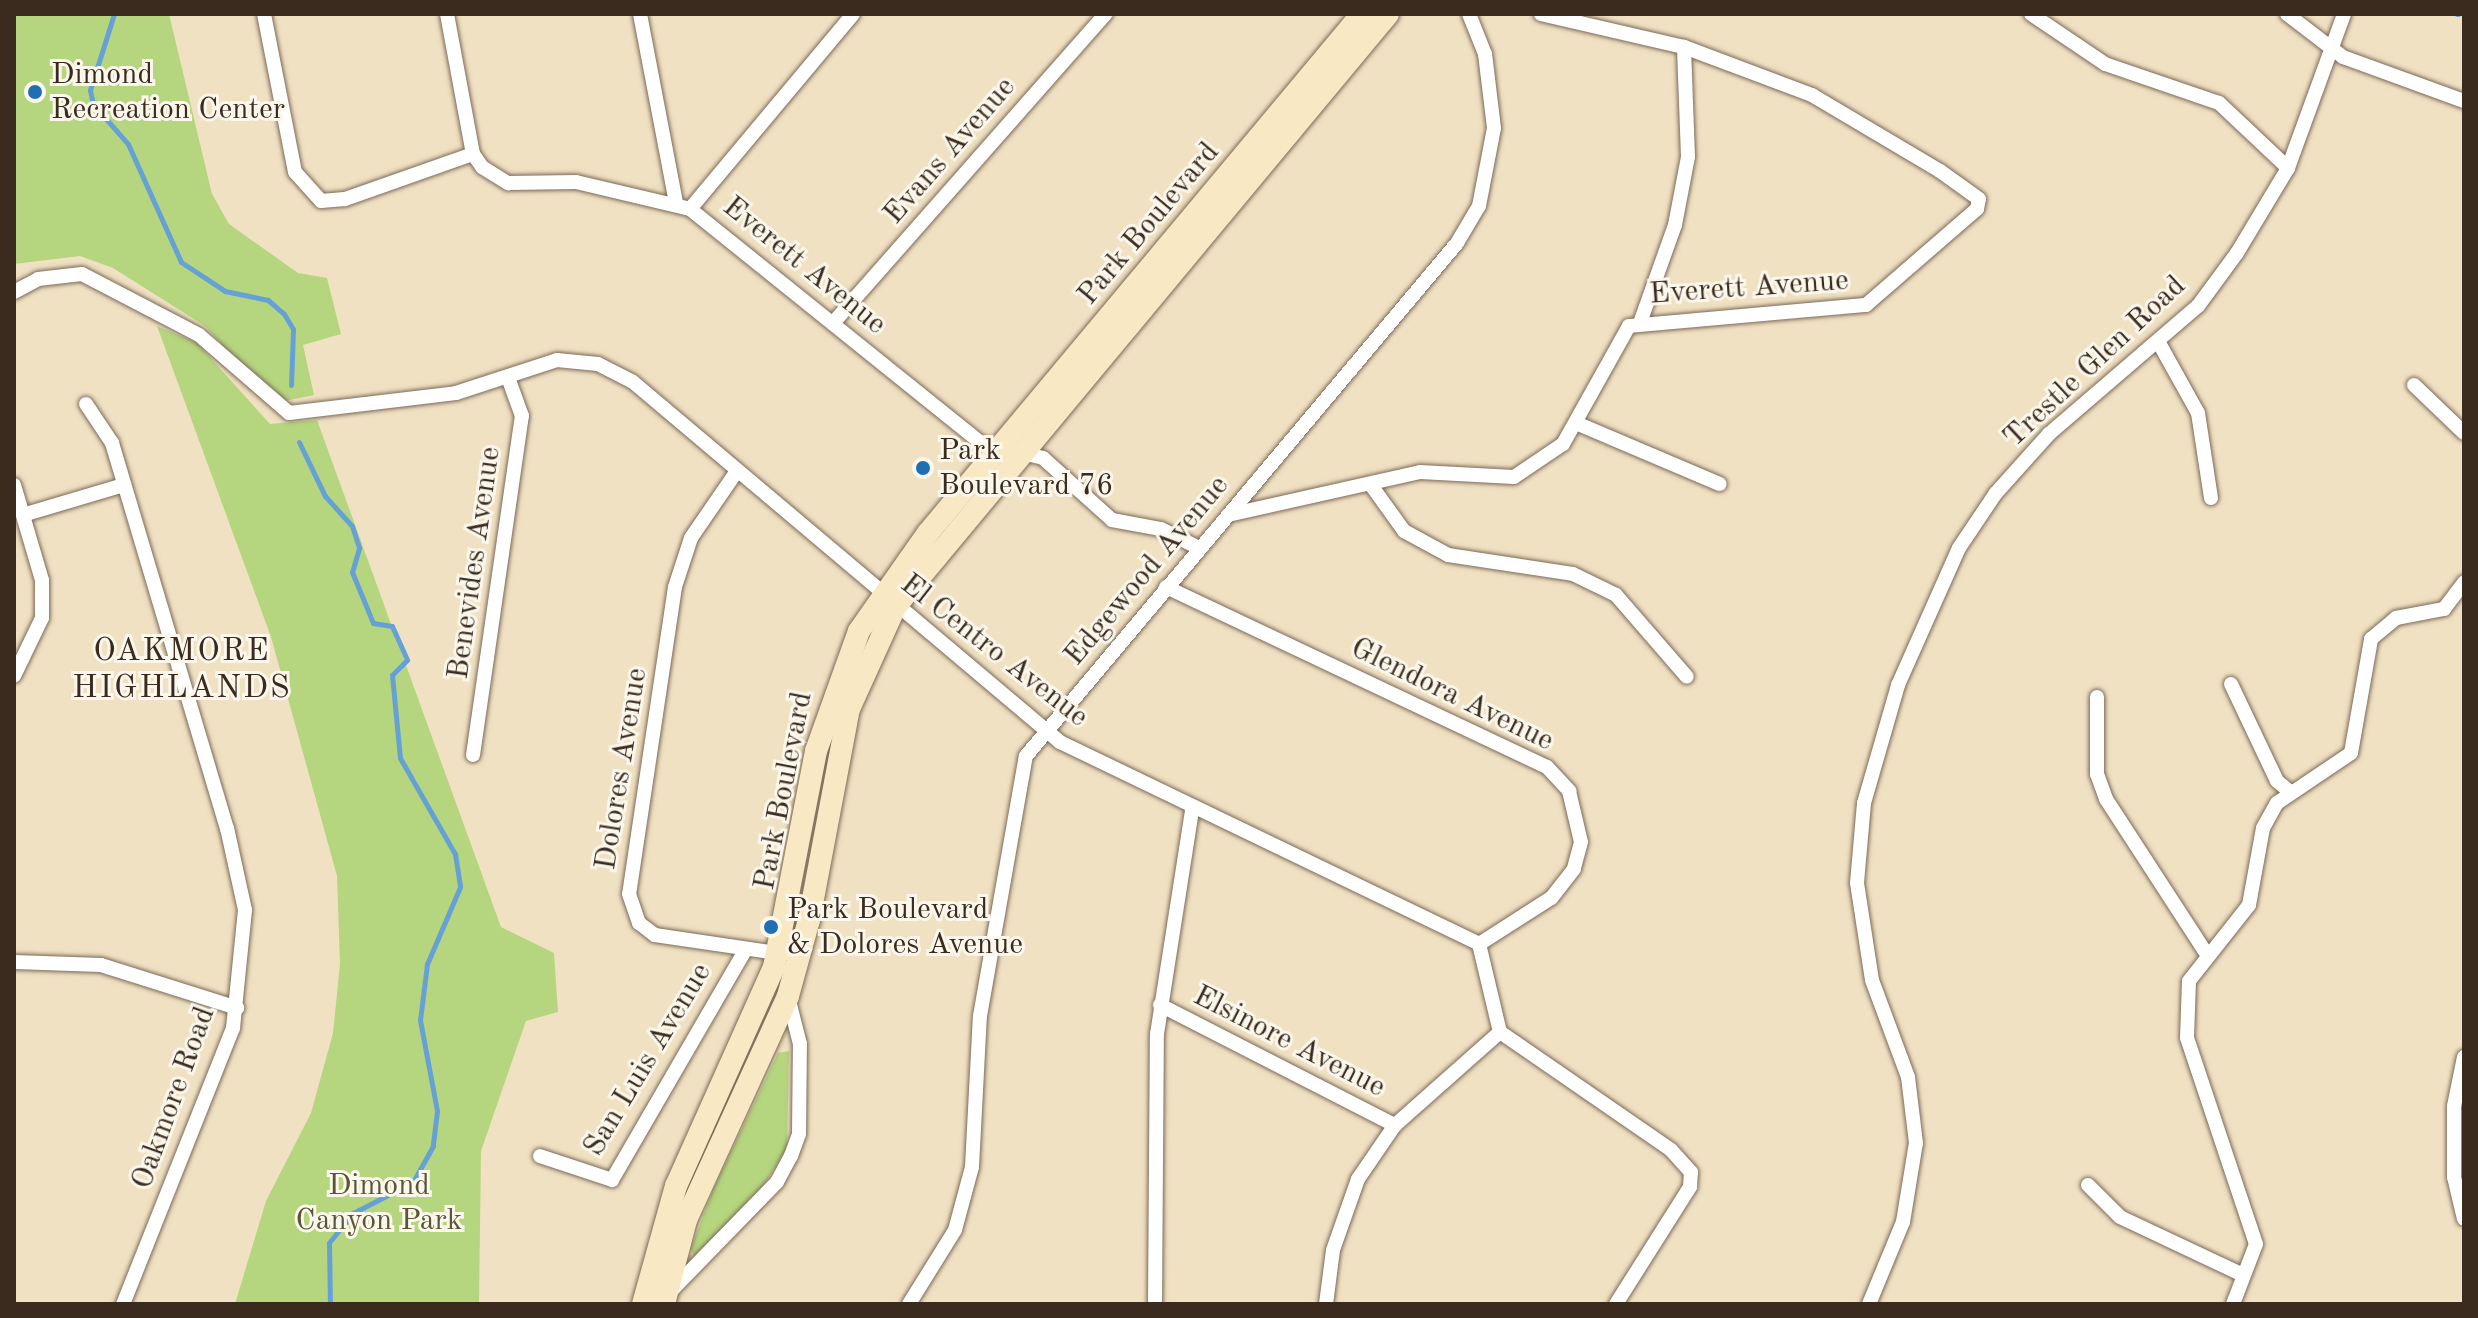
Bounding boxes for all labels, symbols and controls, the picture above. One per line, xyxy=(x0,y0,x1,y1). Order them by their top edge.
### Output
place label: Dimond Recreation Center xyxy=(51,57,285,128)
street label: Evans Avenue xyxy=(876,70,1024,232)
marker: Dimond Recreation Center xyxy=(26,83,44,101)
street label: Park Boulevard xyxy=(1070,135,1228,313)
street label: Everett Avenue xyxy=(715,189,893,343)
street label: Everett Avenue xyxy=(1648,263,1850,313)
street label: Trestle Glen Road xyxy=(1996,268,2194,456)
place label: Park Boulevard 76 xyxy=(939,433,1113,504)
street label: Benevides Avenue xyxy=(441,444,509,682)
marker: Park Boulevard 76 xyxy=(914,459,932,477)
street label: Edgewood Avenue xyxy=(1057,469,1237,673)
street label: El Centro Avenue xyxy=(893,566,1095,736)
street label: Glendora Avenue xyxy=(1345,630,1559,760)
district label: OAKMORE HIGHLANDS xyxy=(72,634,292,709)
street label: Dolores Avenue xyxy=(588,665,656,873)
street label: Park Boulevard xyxy=(747,689,821,893)
place label: Park Boulevard & Dolores Avenue xyxy=(787,892,1023,962)
marker: Park Boulevard & Dolores Avenue xyxy=(762,918,780,936)
street label: San Luis Avenue xyxy=(576,957,720,1163)
street label: Elsinore Avenue xyxy=(1187,978,1391,1106)
street label: Oakmore Road xyxy=(124,1002,224,1194)
park label: Dimond Canyon Park xyxy=(296,1168,462,1238)

